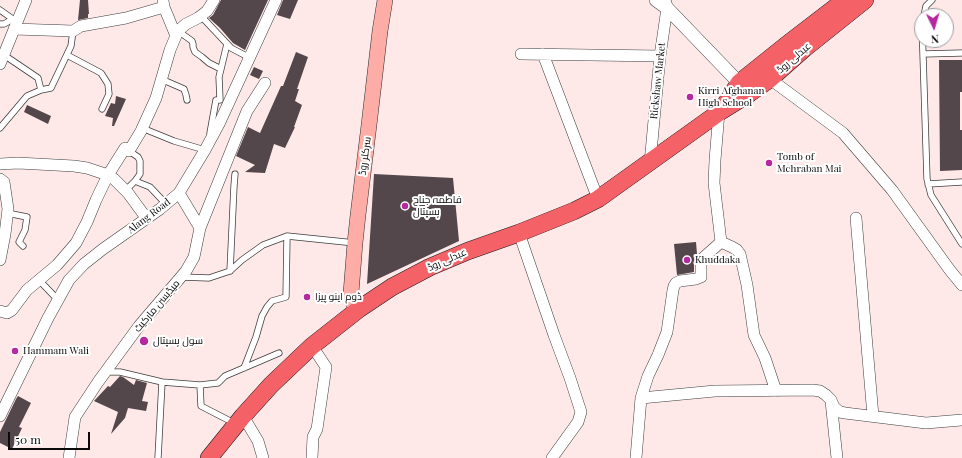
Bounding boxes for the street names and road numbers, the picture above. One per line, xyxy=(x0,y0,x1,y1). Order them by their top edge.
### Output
street label: عبدلی روڈ xyxy=(775,40,813,76)
street label: Rickshaw Market xyxy=(648,42,668,120)
street label: سرکلر روڈ xyxy=(356,136,374,176)
street label: Alang Road xyxy=(125,196,173,236)
street label: عبدلی روڈ xyxy=(426,246,468,274)
street label: میڈیسن مارکیٹ xyxy=(132,277,182,335)

